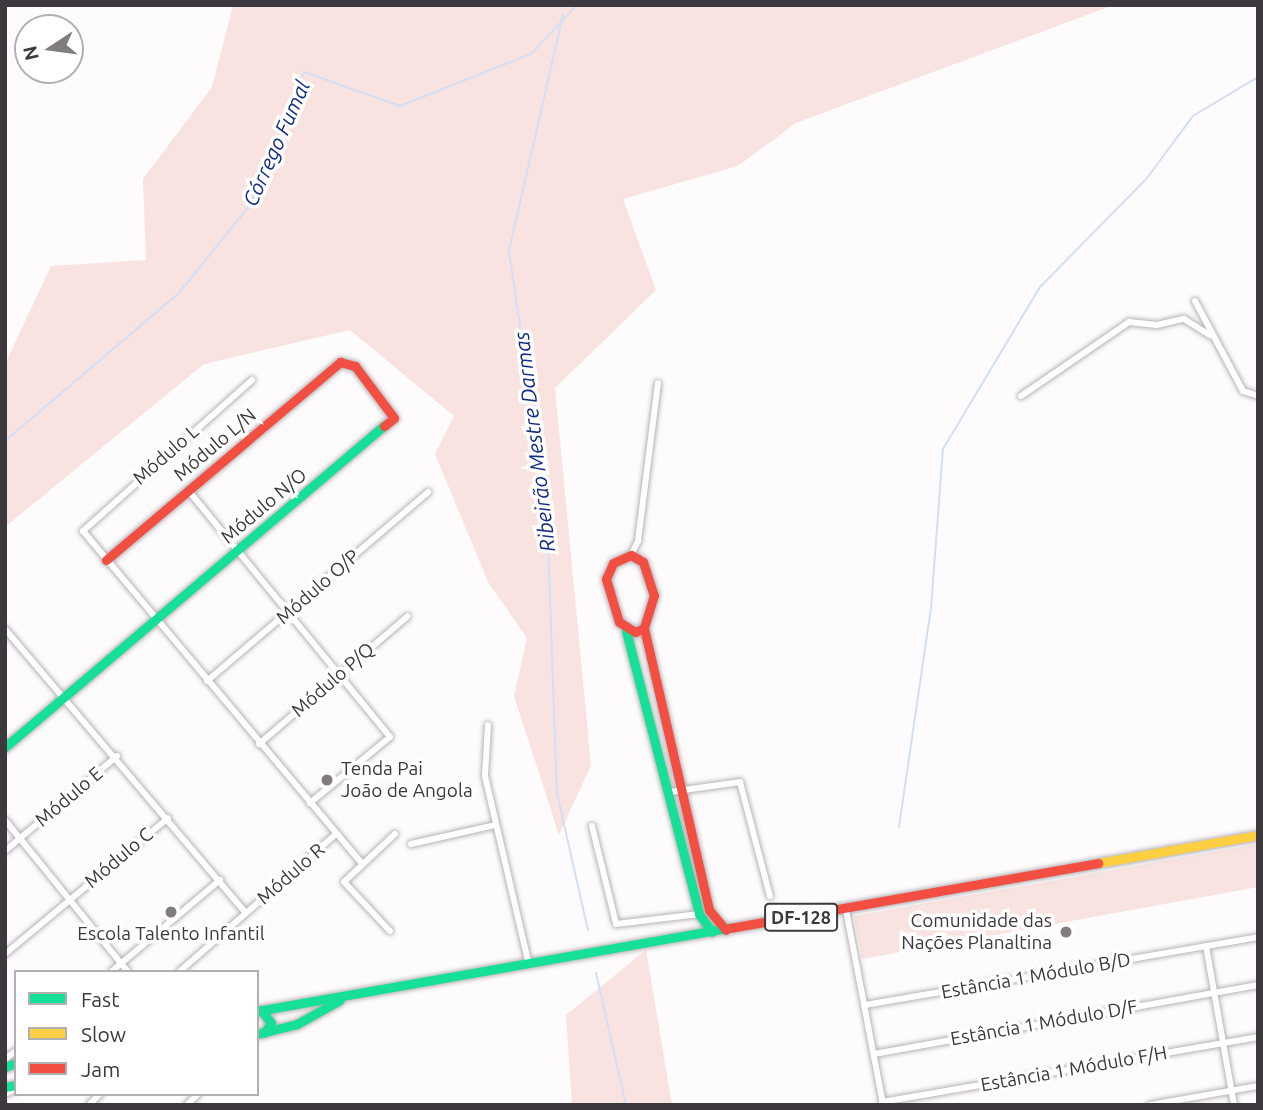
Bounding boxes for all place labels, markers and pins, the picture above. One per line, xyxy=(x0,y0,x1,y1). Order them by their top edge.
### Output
place label: Tenda Pai João de Angola xyxy=(341,758,473,802)
marker: Tenda Pai João de Angola xyxy=(319,772,335,788)
marker: Escola Talento Infantil xyxy=(163,904,179,920)
place label: Comunidade das Nações Planaltina xyxy=(901,910,1052,954)
place label: Escola Talento Infantil xyxy=(77,923,265,945)
marker: Comunidade das Nações Planaltina xyxy=(1058,924,1074,940)

